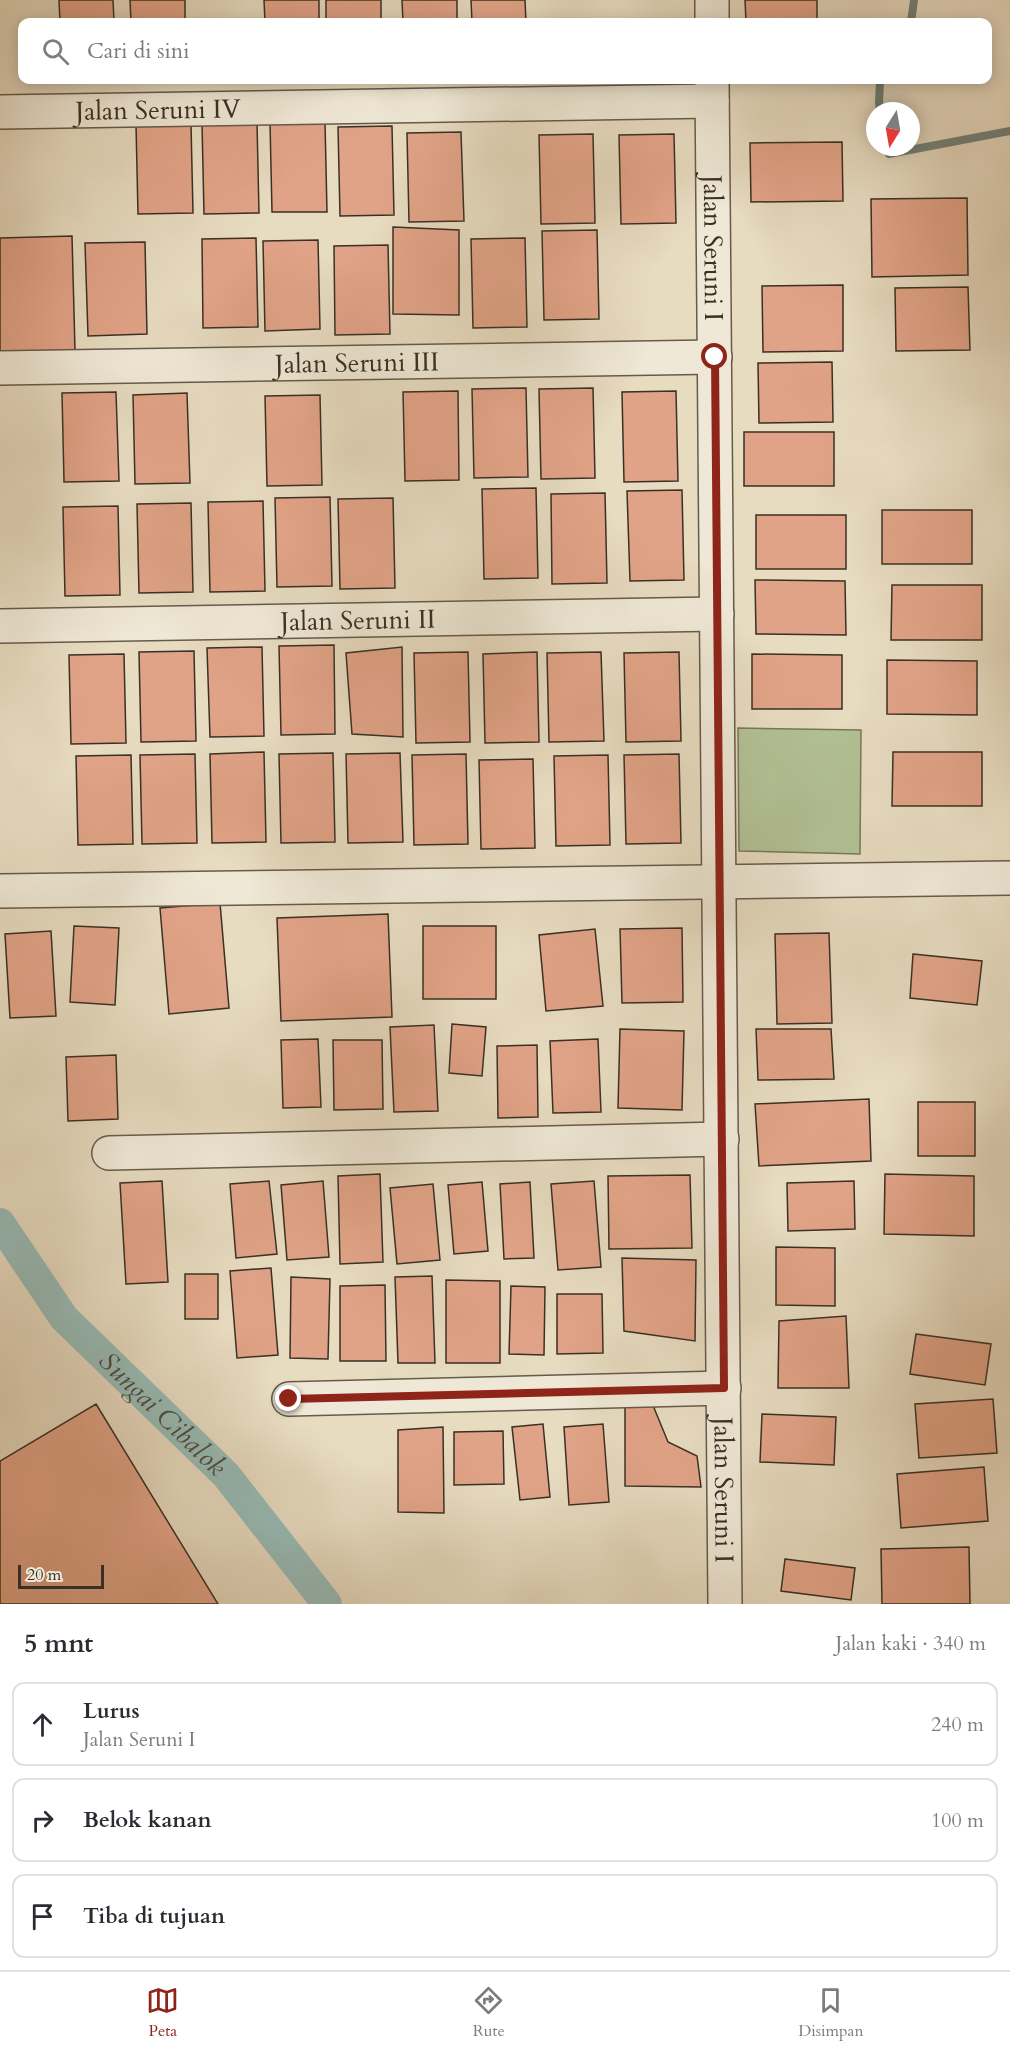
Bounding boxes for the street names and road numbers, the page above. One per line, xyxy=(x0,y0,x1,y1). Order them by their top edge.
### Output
street label: Jalan Seruni IV xyxy=(71,91,242,129)
street label: Jalan Seruni I xyxy=(695,171,731,321)
street label: Jalan Seruni III xyxy=(271,344,439,382)
street label: Jalan Seruni II xyxy=(276,602,436,639)
street label: Jalan Seruni I xyxy=(705,1413,742,1563)

